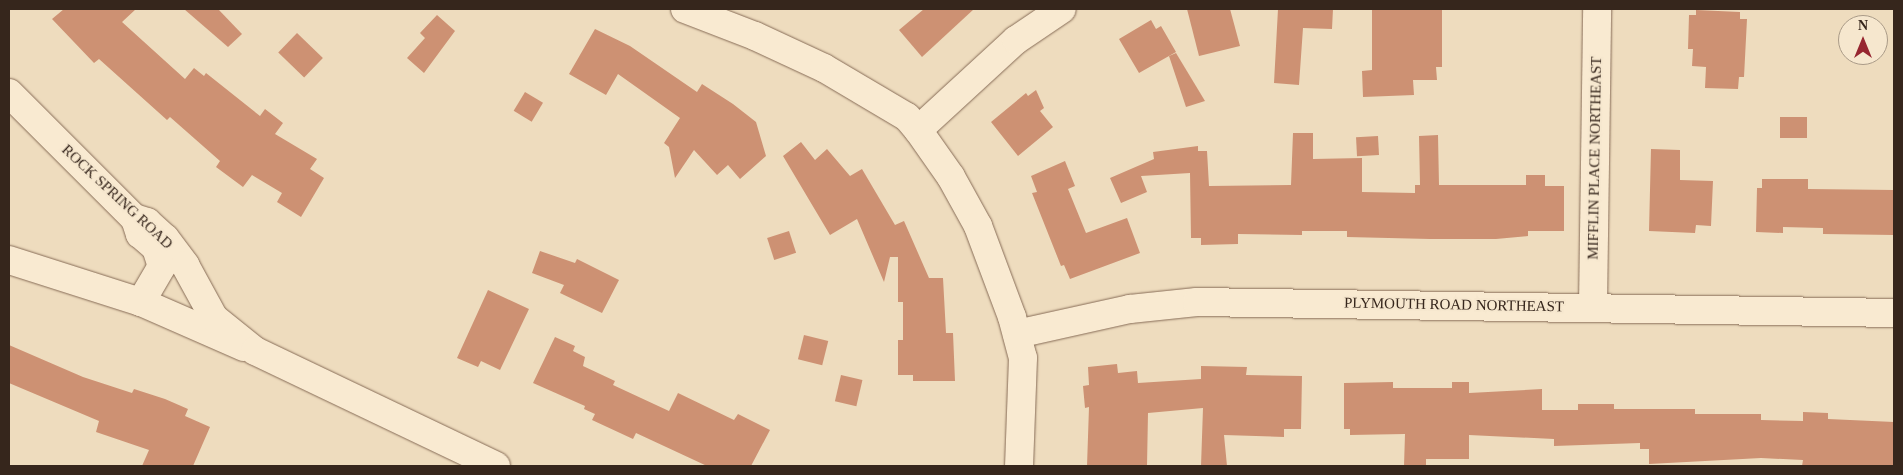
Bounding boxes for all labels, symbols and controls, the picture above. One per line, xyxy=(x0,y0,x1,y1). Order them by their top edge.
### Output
north arrow xyxy=(1838,15,1888,65)
text: N xyxy=(1858,18,1868,33)
street label: MIFFLIN PLACE NORTHEAST xyxy=(1584,56,1606,260)
street label: ROCK SPRING ROAD xyxy=(58,141,176,253)
street label: PLYMOUTH ROAD NORTHEAST xyxy=(1344,294,1564,316)

